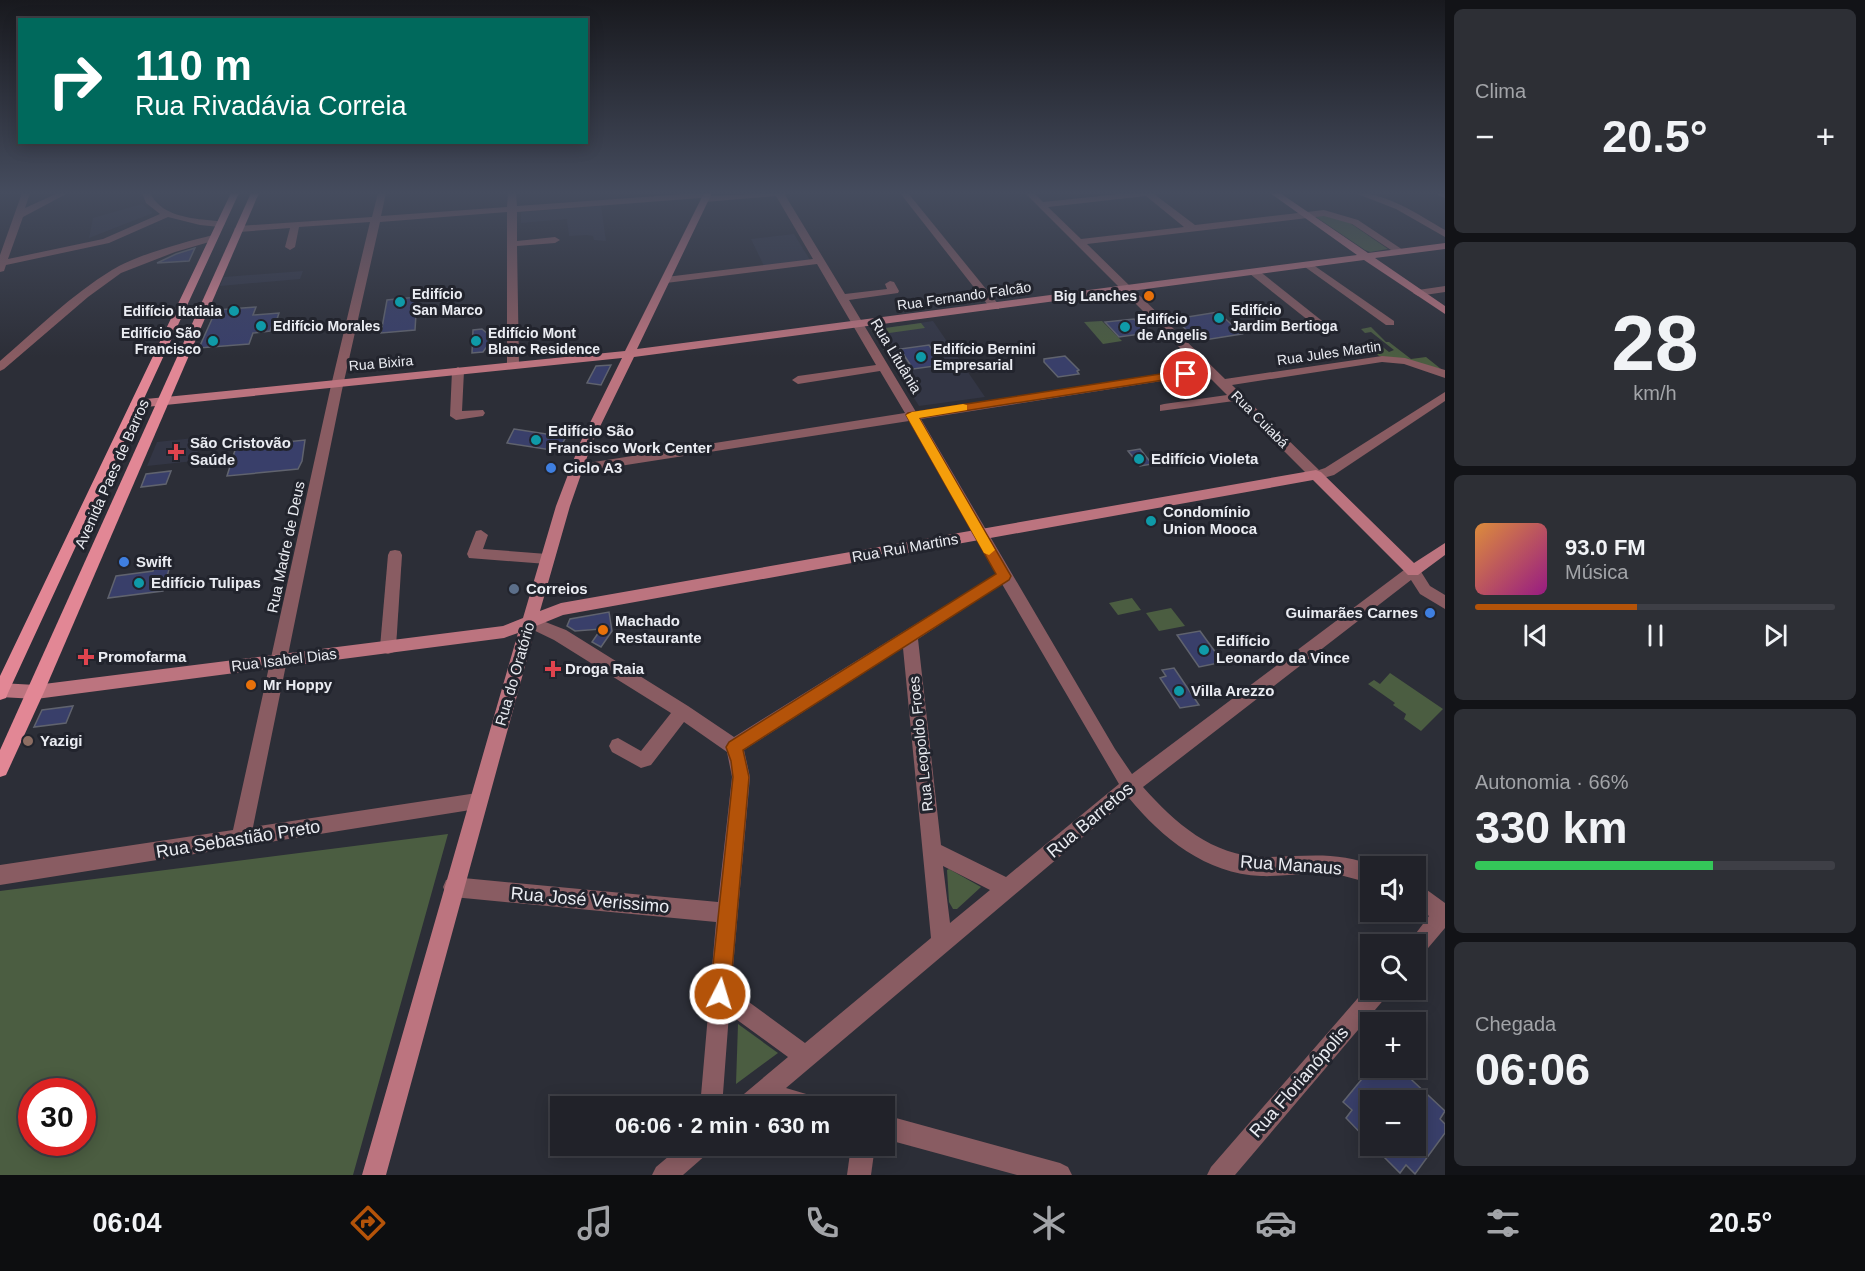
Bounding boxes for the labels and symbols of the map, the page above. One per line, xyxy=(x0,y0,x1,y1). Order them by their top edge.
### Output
street label: Rua Fernando Falcão xyxy=(896,279,1032,313)
place label: Edifício San Marco xyxy=(412,286,483,318)
place label: Big Lanches xyxy=(1054,288,1137,304)
marker: Big Lanches xyxy=(1142,289,1156,303)
marker: Edifício San Marco xyxy=(393,295,407,309)
place label: Edifício Jardim Bertioga xyxy=(1231,302,1338,334)
place label: Edifício Itatiaia xyxy=(123,303,222,319)
marker: Edifício Itatiaia xyxy=(227,304,241,318)
place label: Edifício de Angelis xyxy=(1137,311,1207,343)
marker: Edifício Jardim Bertioga xyxy=(1212,311,1226,325)
street label: Rua Lituânia xyxy=(867,315,926,397)
place label: Edifício Morales xyxy=(273,318,381,334)
marker: Edifício Morales xyxy=(254,319,268,333)
marker: Edifício de Angelis xyxy=(1118,320,1132,334)
place label: Edifício São Francisco xyxy=(121,325,201,357)
place label: Edifício Mont Blanc Residence xyxy=(488,325,600,357)
marker: Edifício São Francisco xyxy=(206,334,220,348)
marker: Edifício Mont Blanc Residence xyxy=(469,334,483,348)
street label: Rua Jules Martin xyxy=(1276,338,1382,368)
place label: Edifício Bernini Empresarial xyxy=(933,341,1036,373)
pin xyxy=(1160,348,1211,399)
marker: Edifício Bernini Empresarial xyxy=(914,350,928,364)
street label: Rua Bixira xyxy=(348,352,414,374)
street label: Rua Cuiabá xyxy=(1228,387,1292,451)
street label: Avenida Paes de Barros xyxy=(71,397,152,551)
place label: Edifício São Francisco Work Center xyxy=(548,422,712,456)
marker: Edifício São Francisco Work Center xyxy=(529,433,543,447)
place label: São Cristovão Saúde xyxy=(190,434,291,468)
marker: São Cristovão Saúde xyxy=(167,443,185,461)
place label: Edifício Violeta xyxy=(1151,450,1259,467)
marker: Edifício Violeta xyxy=(1132,452,1146,466)
place label: Ciclo A3 xyxy=(563,459,622,476)
marker: Ciclo A3 xyxy=(544,461,558,475)
street label: Rua Madre de Deus xyxy=(263,479,308,614)
place label: Condomínio Union Mooca xyxy=(1163,503,1258,537)
marker: Condomínio Union Mooca xyxy=(1144,514,1158,528)
street label: Rua Rui Martins xyxy=(850,530,959,565)
place label: Swift xyxy=(136,553,172,570)
marker: Swift xyxy=(117,555,131,569)
place label: Edifício Tulipas xyxy=(151,574,261,591)
marker: Edifício Tulipas xyxy=(132,576,146,590)
place label: Correios xyxy=(526,580,588,597)
marker: Correios xyxy=(507,582,521,596)
place label: Guimarães Carnes xyxy=(1285,604,1418,621)
marker: Guimarães Carnes xyxy=(1423,606,1437,620)
place label: Machado Restaurante xyxy=(615,612,702,646)
street label: Rua do Oratório xyxy=(492,620,537,728)
marker: Machado Restaurante xyxy=(596,623,610,637)
place label: Edifício Leonardo da Vince xyxy=(1216,632,1350,666)
marker: Edifício Leonardo da Vince xyxy=(1197,643,1211,657)
street label: Rua Isabel Dias xyxy=(230,645,338,674)
place label: Promofarma xyxy=(98,648,187,665)
marker: Promofarma xyxy=(79,650,93,664)
place label: Droga Raia xyxy=(565,660,645,677)
marker: Droga Raia xyxy=(546,662,560,676)
place label: Mr Hoppy xyxy=(263,676,333,693)
street label: Rua Leopoldo Froes xyxy=(905,676,936,813)
marker: Mr Hoppy xyxy=(244,678,258,692)
place label: Villa Arezzo xyxy=(1191,682,1274,699)
marker: Villa Arezzo xyxy=(1172,684,1186,698)
place label: Yazigi xyxy=(40,732,83,749)
marker: Yazigi xyxy=(21,734,35,748)
street label: Rua Barretos xyxy=(1043,778,1137,862)
street label: Rua Sebastião Preto xyxy=(154,816,322,862)
street label: Rua Manaus xyxy=(1239,851,1343,879)
street label: Rua José Verissimo xyxy=(510,883,670,917)
position arrow xyxy=(688,962,752,1026)
street label: Rua Florianópolis xyxy=(1246,1023,1352,1141)
speed limit sign: 30 xyxy=(18,1078,96,1156)

